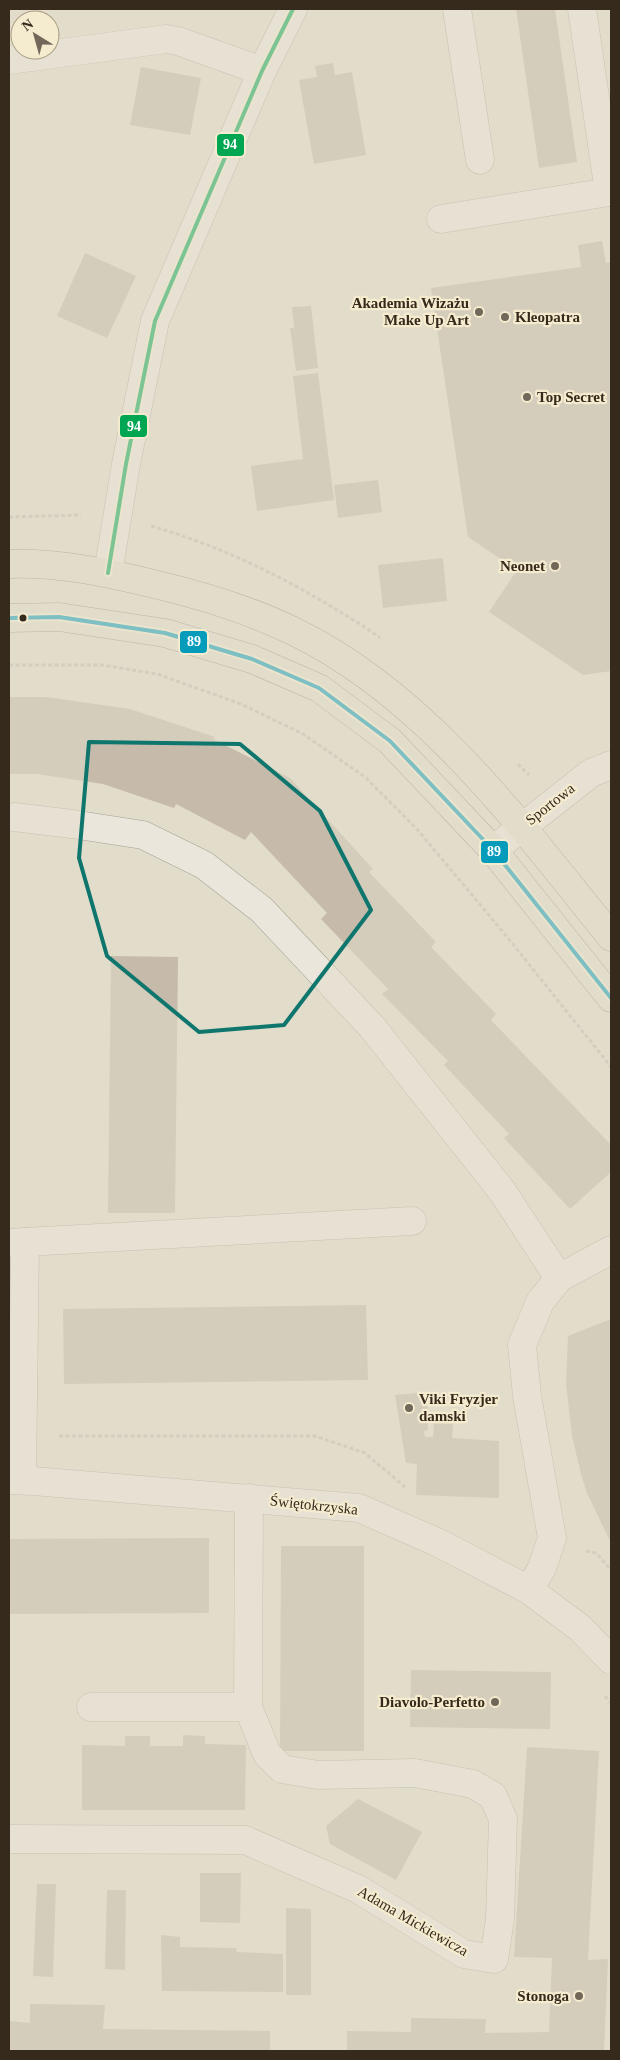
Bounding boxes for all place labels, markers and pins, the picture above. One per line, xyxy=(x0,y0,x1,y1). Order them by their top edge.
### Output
place label: Akademia Wizażu Make Up Art xyxy=(352,295,469,328)
marker: Akademia Wizażu Make Up Art xyxy=(473,306,485,318)
place label: Kleopatra xyxy=(515,309,580,325)
marker: Kleopatra xyxy=(499,311,511,323)
place label: Top Secret xyxy=(537,389,605,405)
marker: Top Secret xyxy=(521,391,533,403)
place label: Neonet xyxy=(500,558,545,574)
marker: Neonet xyxy=(549,560,561,572)
unlabelled marker xyxy=(18,613,28,623)
place label: Viki Fryzjer damski xyxy=(419,1391,498,1424)
marker: Viki Fryzjer damski xyxy=(403,1402,415,1414)
place label: Diavolo-Perfetto xyxy=(379,1694,485,1710)
marker: Diavolo-Perfetto xyxy=(489,1696,501,1708)
place label: Stonoga xyxy=(517,1988,569,2004)
marker: Stonoga xyxy=(573,1990,585,2002)

